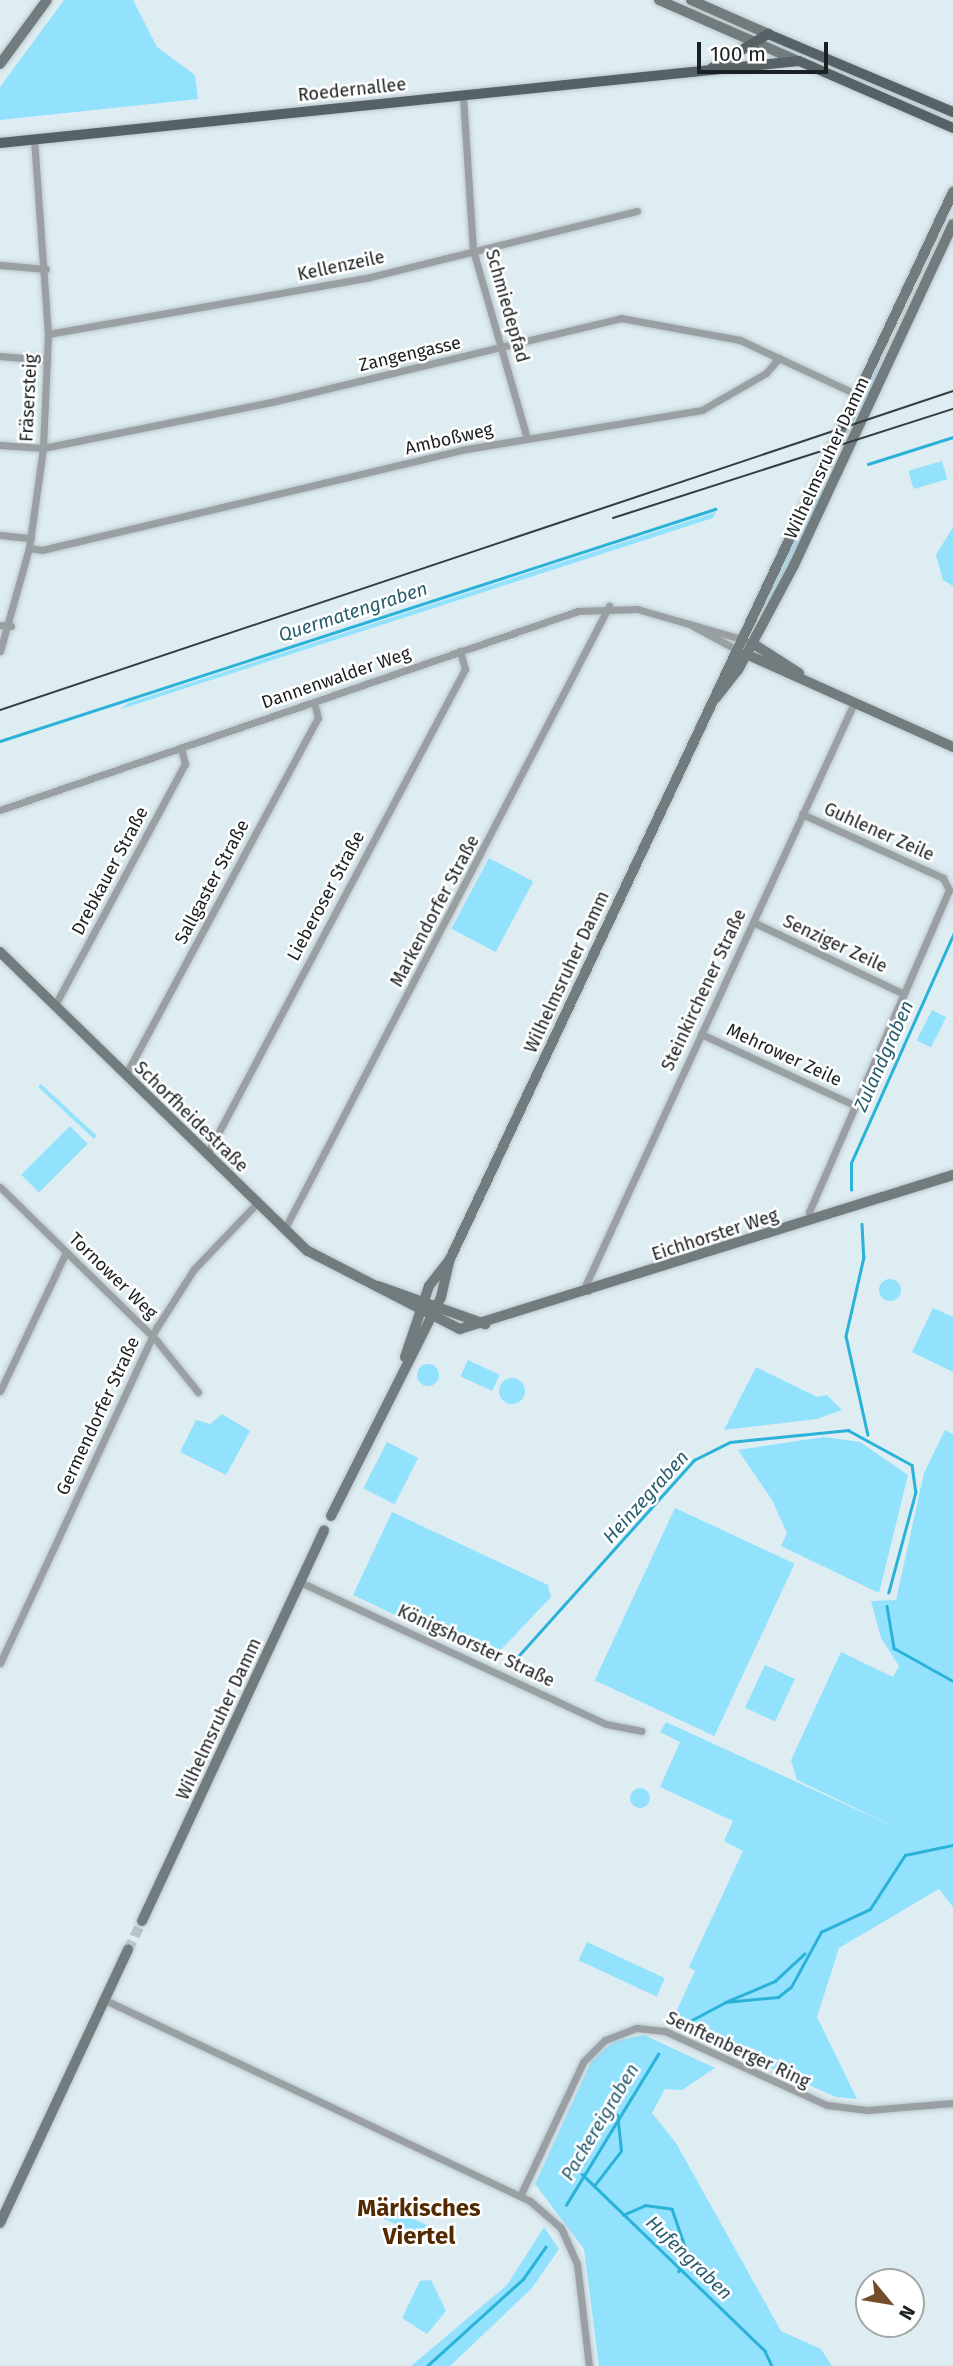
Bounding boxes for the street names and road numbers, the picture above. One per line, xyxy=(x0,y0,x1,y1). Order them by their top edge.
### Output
street label: Roedernallee xyxy=(297,74,407,106)
street label: Kellenzeile xyxy=(295,246,387,286)
street label: Schmiedepfad xyxy=(481,247,533,365)
street label: Zangengasse xyxy=(357,332,463,376)
street label: Fräsersteig xyxy=(16,354,42,442)
street label: Wilhelmsruher Damm xyxy=(780,374,874,542)
street label: Amboßweg xyxy=(403,418,495,460)
street label: Dannenwalder Weg xyxy=(259,642,413,714)
street label: Guhlener Zeile xyxy=(821,798,937,866)
street label: Drebkauer Straße xyxy=(67,803,153,939)
street label: Sallgaster Straße xyxy=(170,816,254,948)
street label: Lieberoser Straße xyxy=(283,827,369,965)
street label: Markendorfer Straße xyxy=(386,831,484,991)
street label: Wilhelmsruher Damm xyxy=(520,888,614,1056)
street label: Steinkirchener Straße xyxy=(657,906,751,1074)
street label: Senziger Zeile xyxy=(779,910,891,978)
street label: Mehrower Zeile xyxy=(723,1019,845,1091)
street label: Schorfheidestraße xyxy=(130,1057,252,1177)
street label: Eichhorster Weg xyxy=(649,1204,781,1266)
street label: Tornower Weg xyxy=(64,1228,162,1324)
street label: Germendorfer Straße xyxy=(52,1333,144,1499)
street label: Königshorster Straße xyxy=(394,1600,558,1692)
street label: Wilhelmsruher Damm xyxy=(172,1635,266,1803)
street label: Senftenberger Ring xyxy=(663,2007,813,2093)

